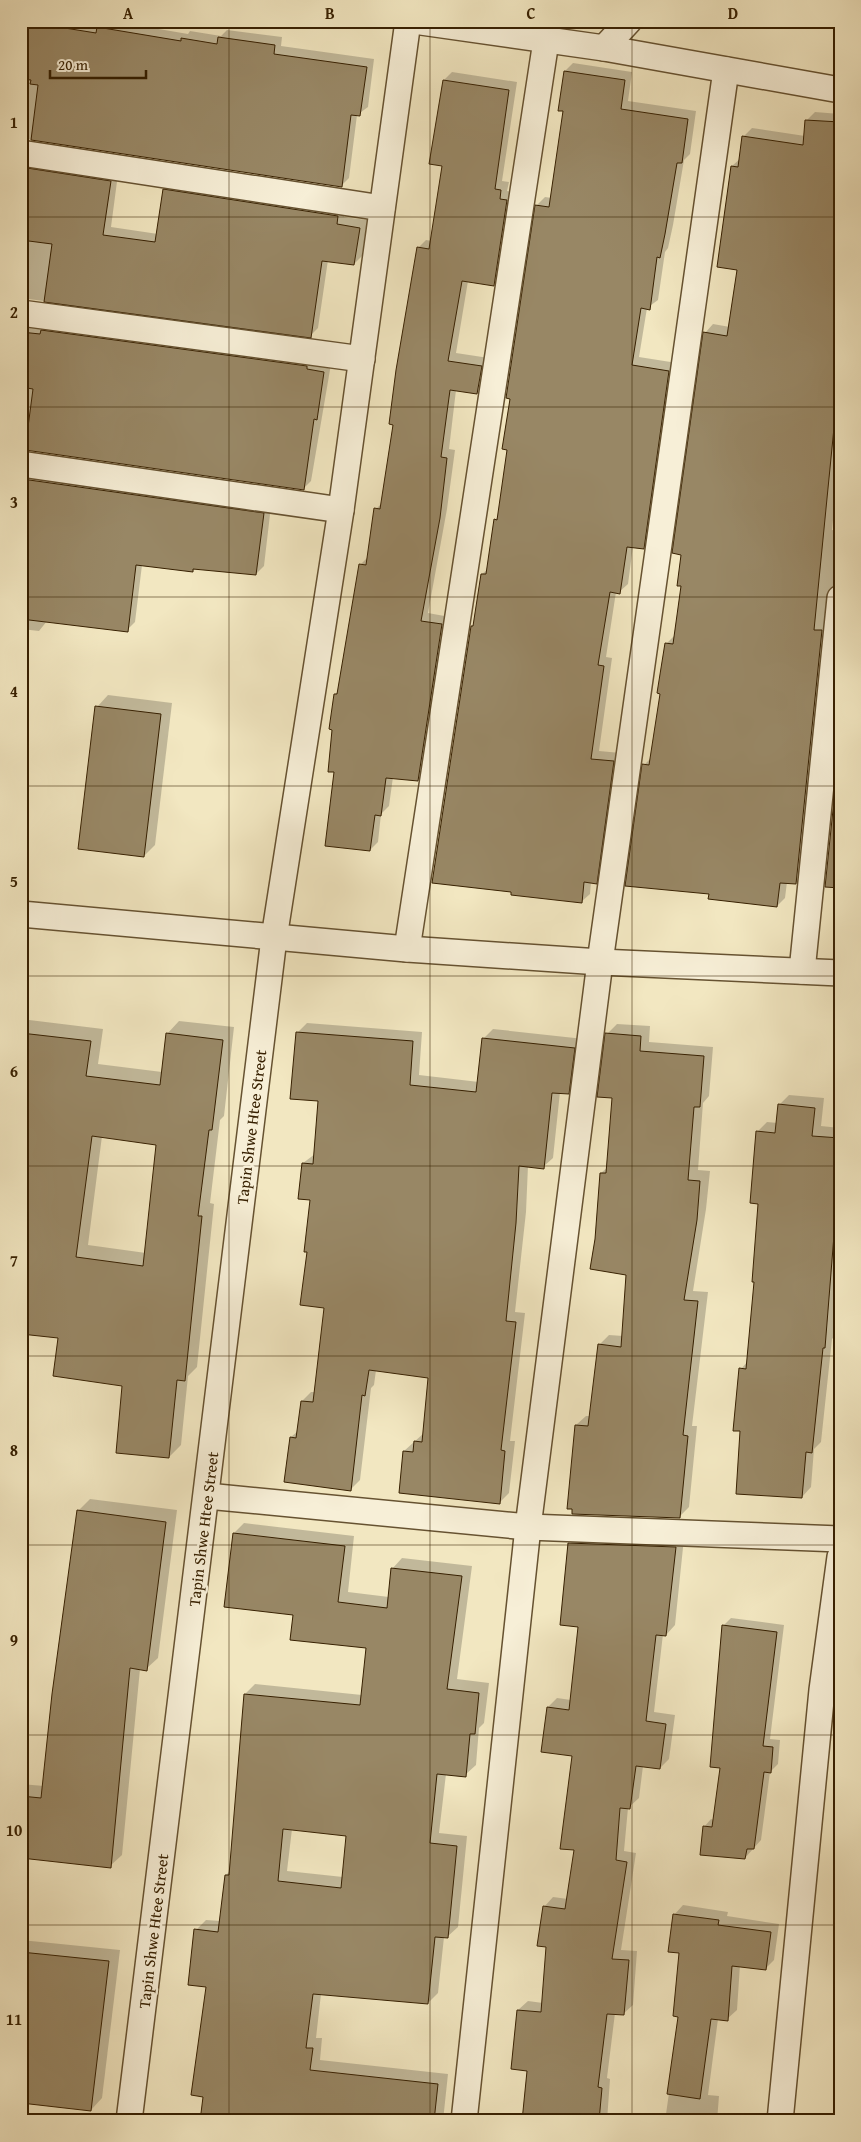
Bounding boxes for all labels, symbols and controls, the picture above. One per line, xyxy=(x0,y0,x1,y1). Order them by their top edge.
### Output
text: A xyxy=(123,1,134,25)
text: B xyxy=(325,1,335,25)
text: C xyxy=(526,1,536,25)
text: D xyxy=(728,1,738,25)
scale bar xyxy=(50,48,146,80)
text: 20 m xyxy=(58,54,89,75)
text: 1 xyxy=(10,110,18,134)
text: 2 xyxy=(10,300,18,324)
text: 3 xyxy=(10,490,18,514)
text: 4 xyxy=(10,679,18,703)
text: 5 xyxy=(10,869,18,893)
street label: Tapin Shwe Htee Street xyxy=(230,1048,272,1206)
text: 6 xyxy=(10,1059,18,1083)
text: 7 xyxy=(10,1248,18,1272)
text: 8 xyxy=(10,1438,18,1462)
street label: Tapin Shwe Htee Street xyxy=(182,1450,224,1608)
text: 9 xyxy=(10,1628,18,1652)
text: 10 xyxy=(6,1818,22,1842)
street label: Tapin Shwe Htee Street xyxy=(132,1852,174,2010)
text: 11 xyxy=(6,2007,22,2031)

